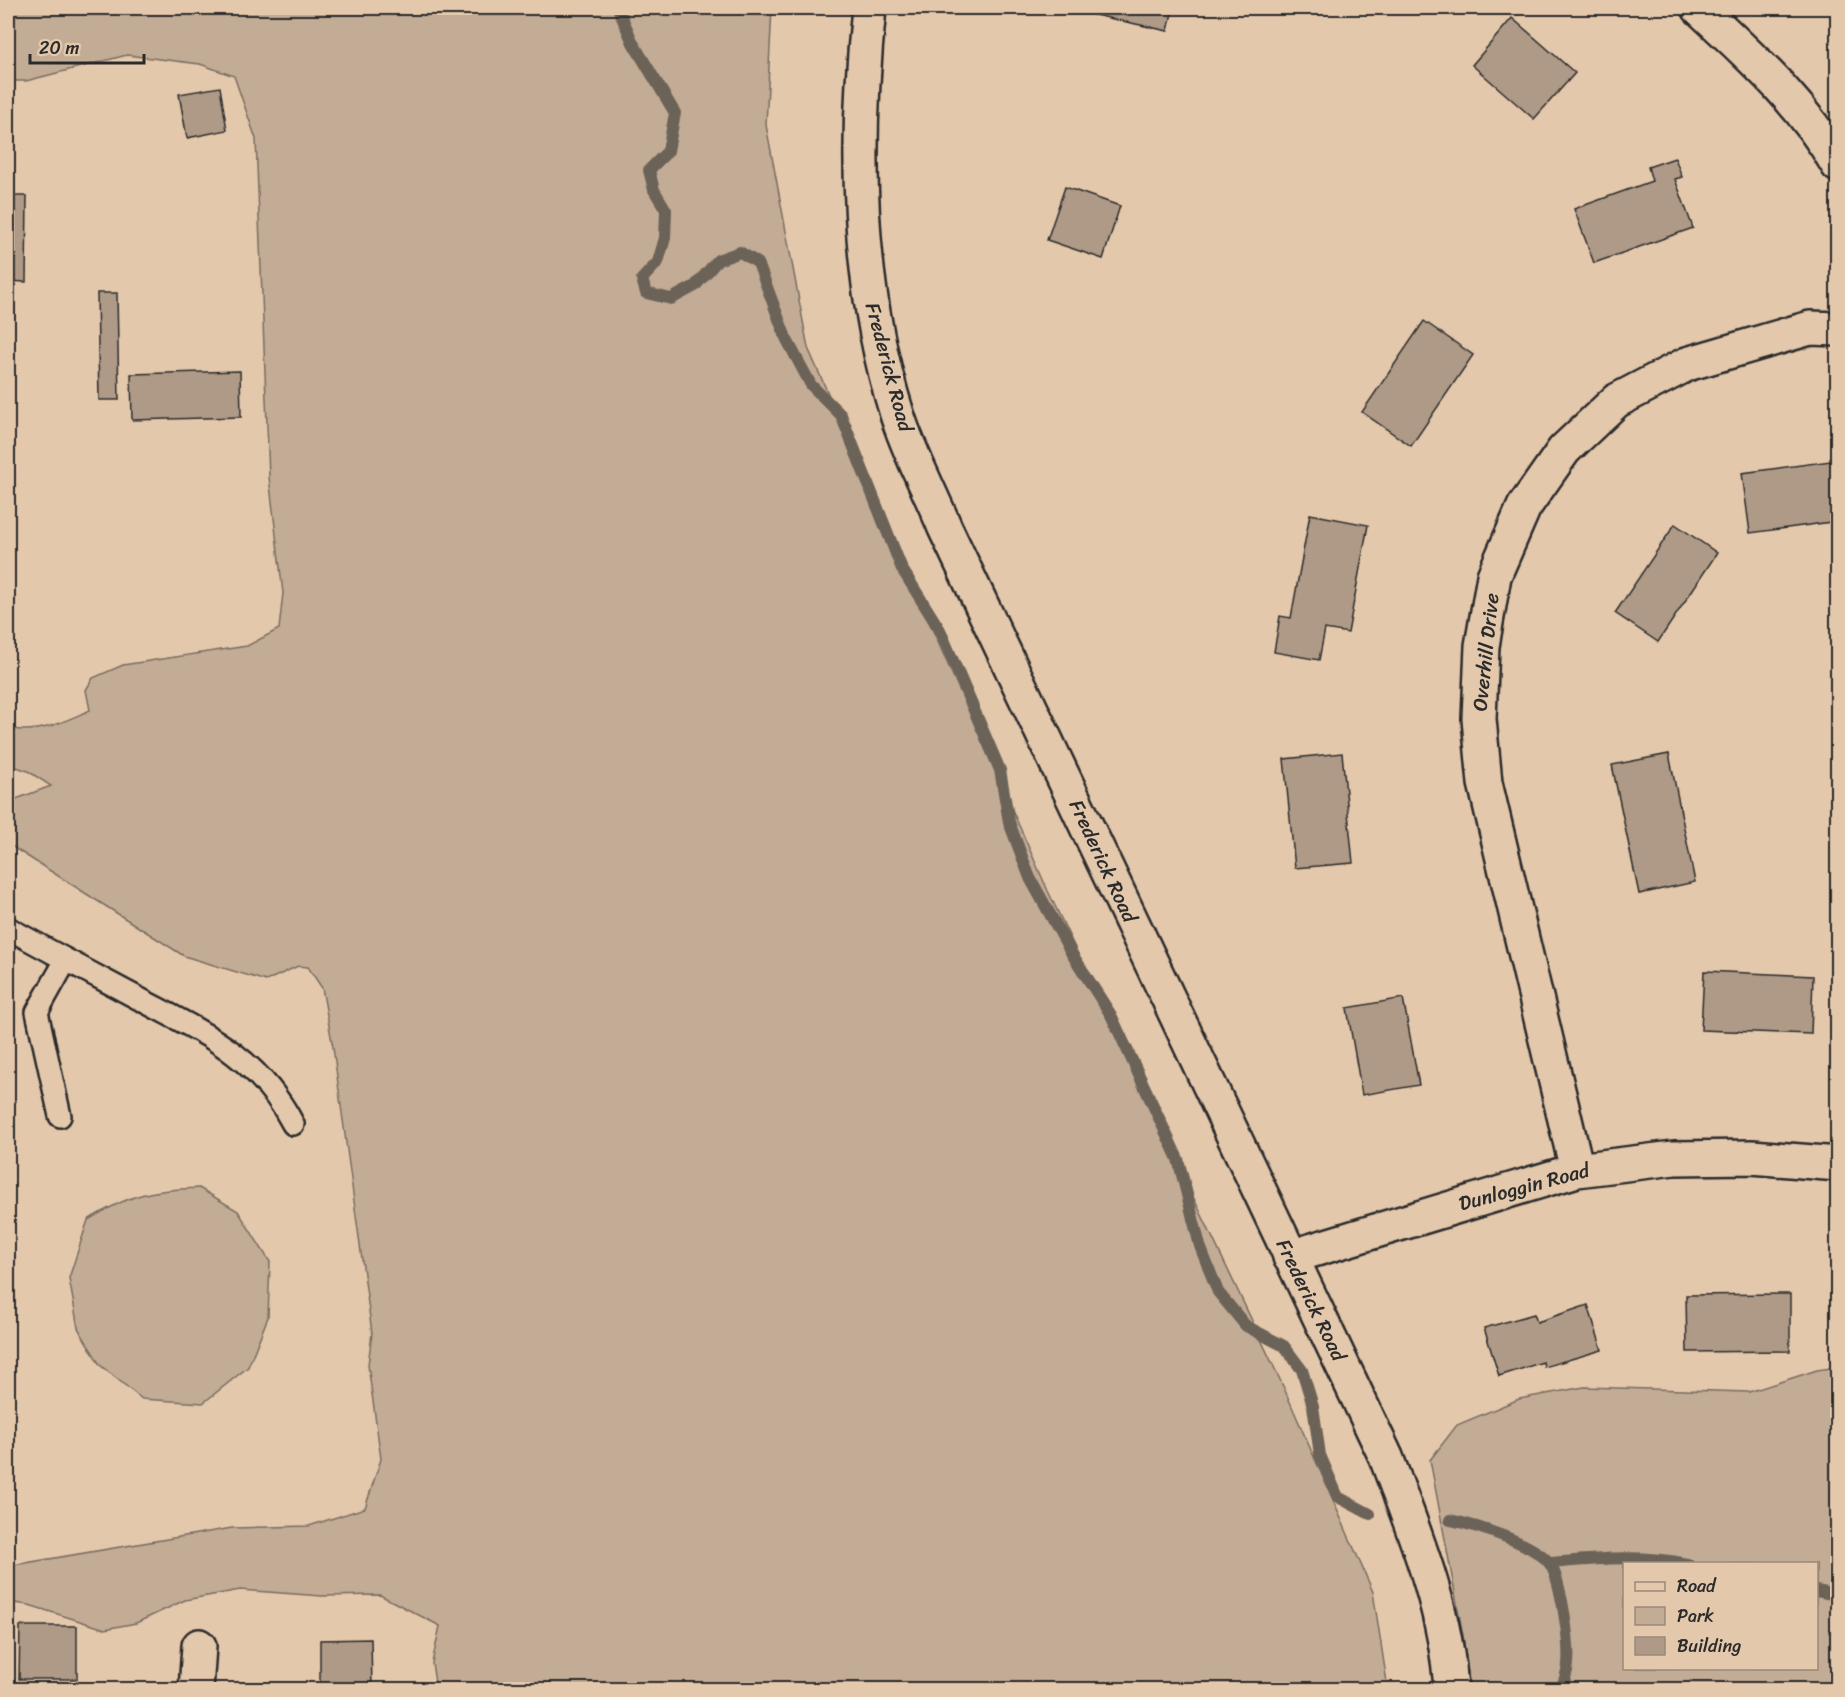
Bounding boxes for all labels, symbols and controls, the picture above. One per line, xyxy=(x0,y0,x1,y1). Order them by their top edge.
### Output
scale bar xyxy=(30,27,144,65)
text: 20 m xyxy=(39,32,79,64)
street label: Frederick Road xyxy=(855,298,923,437)
street label: Overhill Drive xyxy=(1462,591,1510,713)
street label: Frederick Road xyxy=(1059,794,1147,930)
street label: Dunloggin Road xyxy=(1455,1152,1595,1221)
street label: Frederick Road xyxy=(1266,1233,1356,1369)
legend xyxy=(1623,1562,1818,1670)
text: Road xyxy=(1677,1570,1717,1602)
text: Park xyxy=(1677,1600,1714,1632)
text: Building xyxy=(1677,1630,1741,1662)

